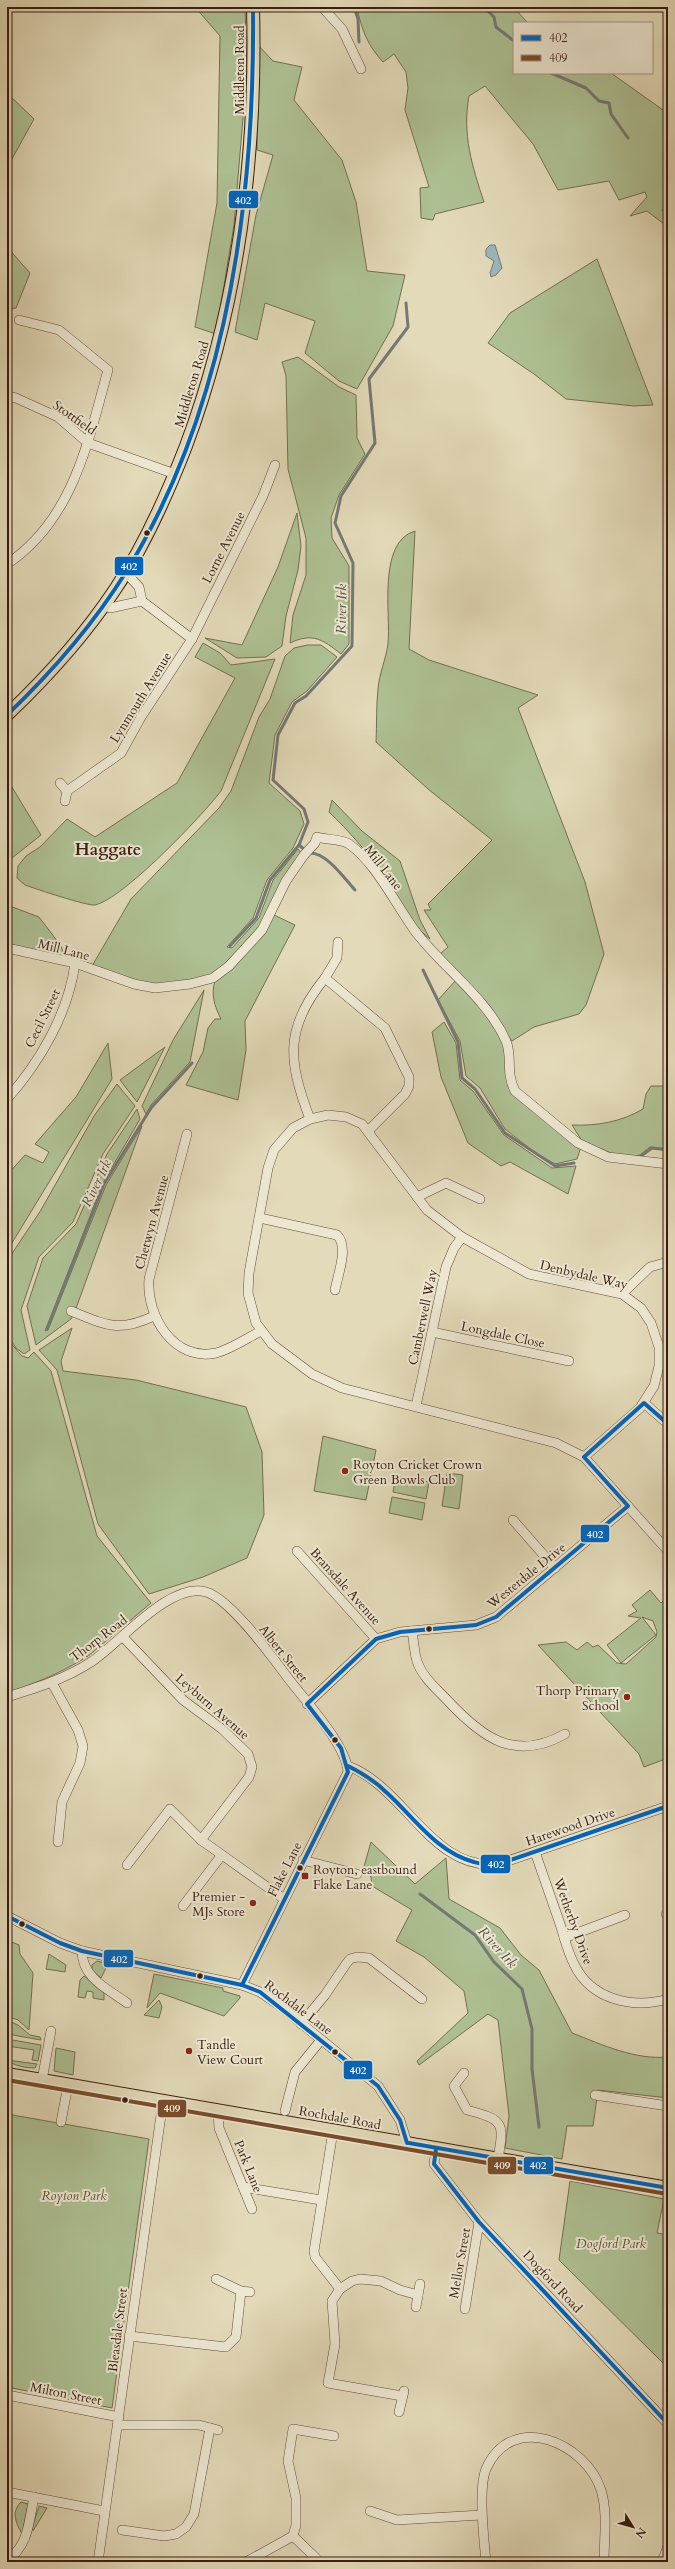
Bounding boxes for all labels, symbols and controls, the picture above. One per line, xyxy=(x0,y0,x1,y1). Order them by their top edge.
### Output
legend xyxy=(513,22,653,74)
street label: Middleton Road xyxy=(231,25,249,115)
text: 402 xyxy=(549,30,567,46)
text: 409 xyxy=(549,50,567,66)
line badge: 402 xyxy=(228,190,259,209)
text: 402 xyxy=(235,193,252,208)
street label: Middleton Road xyxy=(170,339,214,430)
street label: Stottfield xyxy=(49,396,100,439)
street label: Lorne Avenue xyxy=(198,508,250,587)
unlabelled marker xyxy=(142,528,152,538)
line badge: 402 xyxy=(114,556,144,576)
text: 402 xyxy=(121,559,138,574)
water label: River Irk xyxy=(332,584,351,634)
street label: Lynmouth Avenue xyxy=(106,649,176,746)
district label: Haggate xyxy=(75,838,141,861)
street label: Mill Lane xyxy=(360,841,407,894)
street label: Mill Lane xyxy=(36,935,92,965)
street label: Cecil Street xyxy=(21,986,65,1051)
water label: River Irk xyxy=(77,1156,116,1210)
street label: Chetwyn Avenue xyxy=(131,1173,173,1272)
street label: Denbydale Way xyxy=(538,1256,630,1294)
street label: Camberwell Way xyxy=(404,1268,442,1367)
street label: Longdale Close xyxy=(459,1317,546,1353)
place label: Royton Cricket Crown Green Bowls Club xyxy=(353,1456,483,1489)
marker: Royton Cricket Crown Green Bowls Club xyxy=(340,1466,350,1476)
line badge: 402 xyxy=(580,1524,610,1543)
text: 402 xyxy=(587,1527,604,1542)
street label: Westerdale Drive xyxy=(483,1539,570,1614)
street label: Bransdale Avenue xyxy=(306,1544,385,1629)
street label: Thorp Road xyxy=(66,1611,131,1666)
street label: Albert Street xyxy=(254,1621,312,1686)
unlabelled marker xyxy=(424,1624,434,1634)
street label: Leyburn Avenue xyxy=(172,1670,253,1744)
place label: Thorp Primary School xyxy=(536,1682,620,1715)
marker: Thorp Primary School xyxy=(622,1692,632,1702)
unlabelled marker xyxy=(330,1735,340,1745)
street label: Harewood Drive xyxy=(523,1803,618,1851)
street label: Flake Lane xyxy=(263,1839,306,1900)
line badge: 402 xyxy=(480,1854,511,1874)
text: 402 xyxy=(488,1857,505,1872)
place label: Royton, eastbound Flake Lane xyxy=(313,1861,417,1894)
unlabelled marker xyxy=(295,1863,305,1873)
marker: Royton, eastbound Flake Lane xyxy=(300,1871,310,1881)
street label: Wetherby Drive xyxy=(549,1875,597,1967)
place label: Premier - MJs Store xyxy=(192,1888,245,1921)
marker: Premier - MJs Store xyxy=(248,1898,258,1908)
unlabelled marker xyxy=(17,1919,27,1929)
water label: River Irk xyxy=(474,1922,522,1972)
line badge: 402 xyxy=(103,1949,134,1968)
text: 402 xyxy=(111,1952,128,1967)
unlabelled marker xyxy=(195,1971,205,1981)
street label: Rochdale Lane xyxy=(261,1976,336,2039)
place label: Tandle View Court xyxy=(197,2036,263,2069)
marker: Tandle View Court xyxy=(184,2046,194,2056)
unlabelled marker xyxy=(330,2047,340,2057)
line badge: 402 xyxy=(343,2060,373,2080)
text: 402 xyxy=(350,2063,367,2078)
unlabelled marker xyxy=(120,2095,130,2105)
line badge: 409 xyxy=(157,2099,187,2118)
text: 409 xyxy=(164,2101,181,2116)
street label: Rochdale Road xyxy=(297,2102,382,2134)
street label: Park Lane xyxy=(229,2137,267,2195)
line badge: 409 xyxy=(487,2156,517,2175)
line badge: 402 xyxy=(523,2156,554,2175)
text: 409 xyxy=(494,2158,511,2173)
text: 402 xyxy=(530,2158,547,2173)
park label: Royton Park xyxy=(41,2187,107,2205)
street label: Mellor Street xyxy=(445,2227,475,2300)
park label: Dogford Park xyxy=(576,2235,646,2253)
street label: Dogford Road xyxy=(519,2246,586,2317)
street label: Bleasdale Street xyxy=(104,2287,132,2373)
street label: Milton Street xyxy=(29,2378,103,2410)
north arrow xyxy=(613,2507,653,2547)
text: N xyxy=(631,2524,649,2541)

